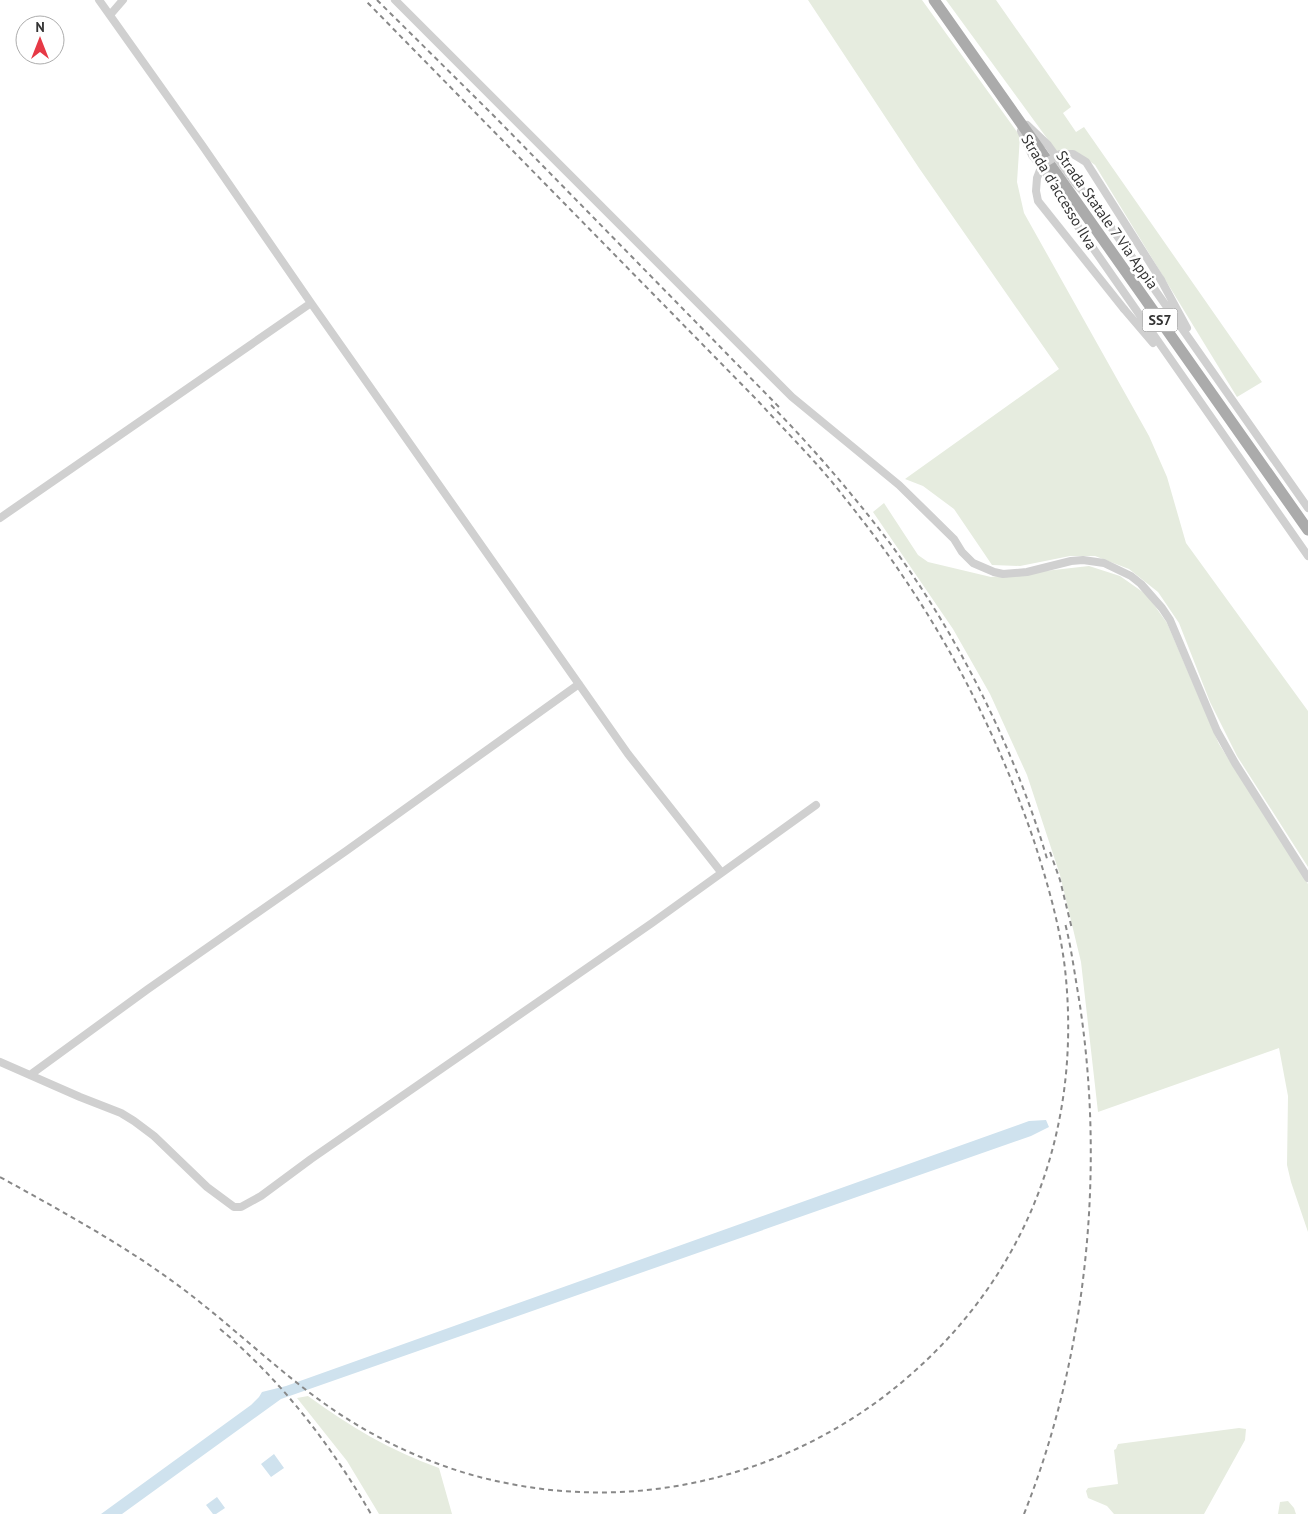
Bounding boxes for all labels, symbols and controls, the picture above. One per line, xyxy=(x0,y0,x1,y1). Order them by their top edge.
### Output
north arrow xyxy=(15,15,65,65)
text: N xyxy=(35,18,45,36)
street label: Strada d'accesso Ilva xyxy=(1017,130,1101,253)
street label: Strada Statale 7 Via Appia xyxy=(1052,147,1163,293)
road number: SS7 xyxy=(1142,308,1178,332)

